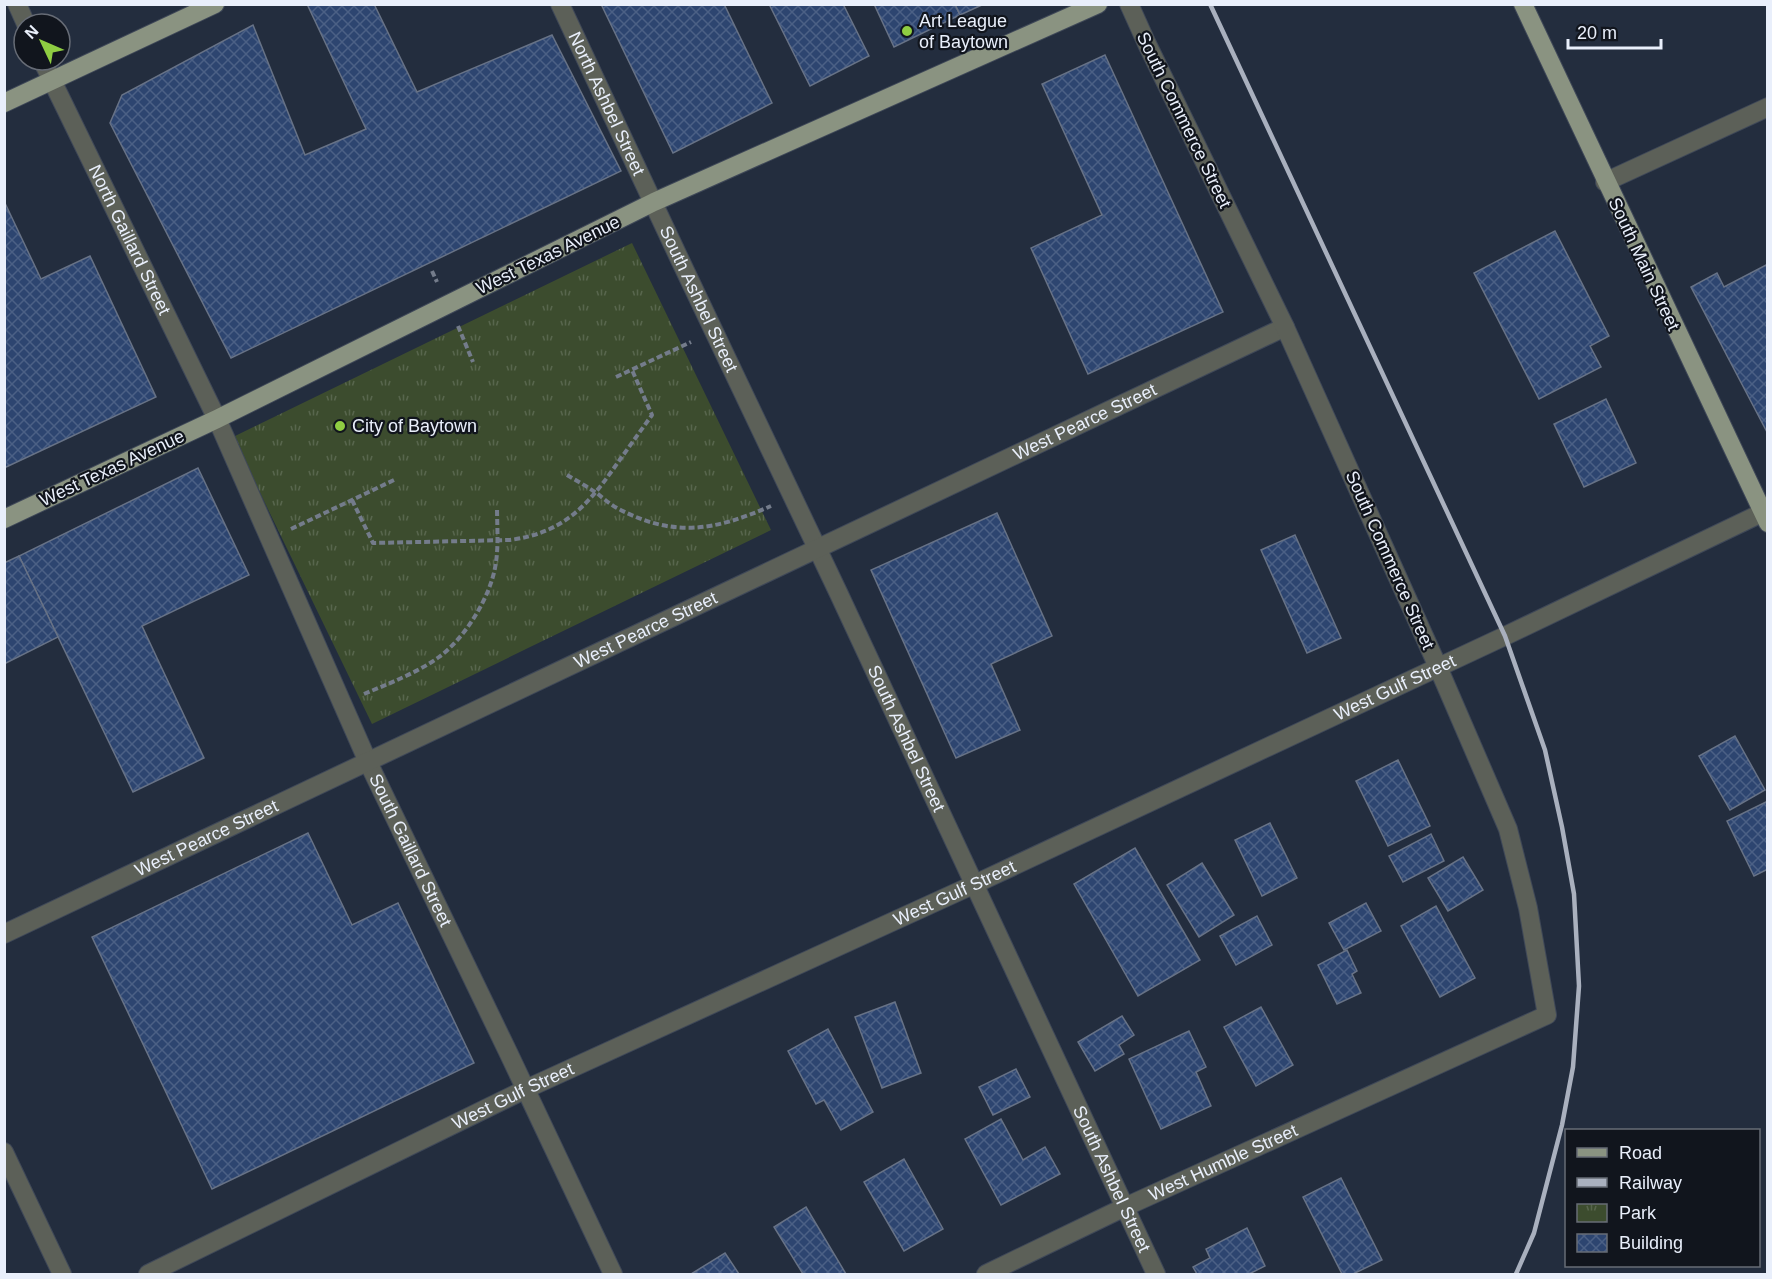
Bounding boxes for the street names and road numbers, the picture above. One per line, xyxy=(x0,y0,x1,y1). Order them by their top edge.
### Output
street label: North Ashbel Street xyxy=(564,29,649,179)
street label: South Commerce Street xyxy=(1133,29,1235,211)
street label: North Gaillard Street xyxy=(85,162,175,318)
street label: South Main Street xyxy=(1604,194,1684,334)
street label: West Texas Avenue xyxy=(473,212,623,298)
street label: South Ashbel Street xyxy=(656,223,742,375)
street label: West Pearce Street xyxy=(1010,379,1160,464)
street label: West Texas Avenue xyxy=(37,426,187,510)
street label: South Commerce Street xyxy=(1342,468,1438,652)
street label: West Pearce Street xyxy=(571,588,720,672)
street label: West Gulf Street xyxy=(1331,651,1459,725)
street label: South Ashbel Street xyxy=(864,662,949,815)
street label: South Gaillard Street xyxy=(365,770,456,930)
street label: West Pearce Street xyxy=(132,796,281,880)
street label: West Gulf Street xyxy=(890,857,1019,930)
street label: West Gulf Street xyxy=(449,1059,577,1133)
street label: South Ashbel Street xyxy=(1069,1103,1154,1255)
street label: West Humble Street xyxy=(1146,1120,1300,1205)

